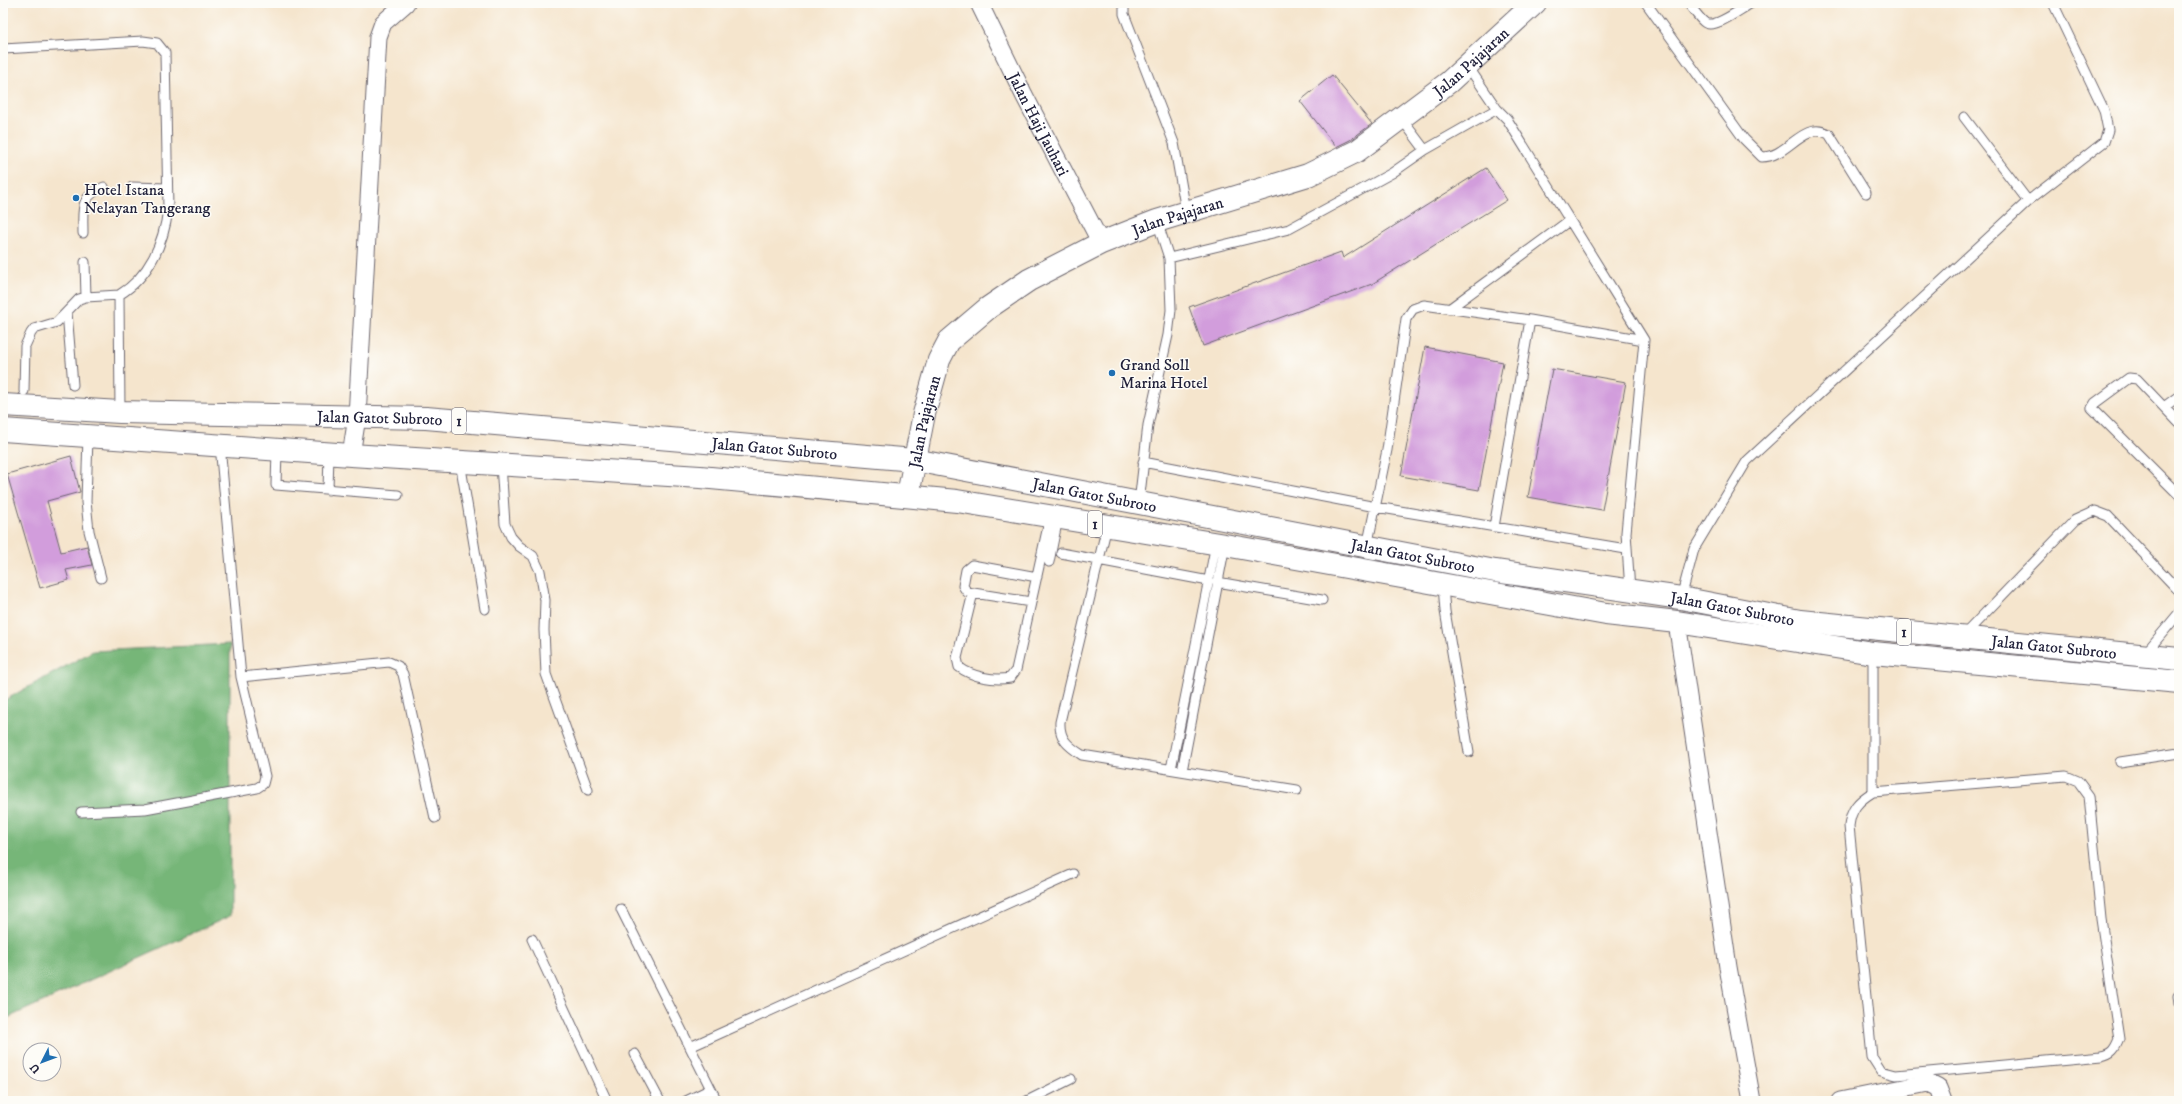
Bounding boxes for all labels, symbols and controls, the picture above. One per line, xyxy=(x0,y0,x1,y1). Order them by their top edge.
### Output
street label: Jalan Pajajaran xyxy=(1428,23,1514,103)
street label: Jalan Haji Jauhari xyxy=(1003,67,1073,179)
place label: Hotel Istana Nelayan Tangerang xyxy=(84,180,211,218)
street label: Jalan Pajajaran xyxy=(1127,192,1226,242)
marker: Hotel Istana Nelayan Tangerang xyxy=(71,193,81,203)
place label: Grand Soll Marina Hotel xyxy=(1120,355,1208,393)
marker: Grand Soll Marina Hotel xyxy=(1107,368,1117,378)
street label: Jalan Pajajaran xyxy=(904,373,945,472)
street label: Jalan Gatot Subroto xyxy=(315,407,444,430)
road number: 1 xyxy=(452,408,466,434)
street label: Jalan Gatot Subroto xyxy=(709,433,838,464)
street label: Jalan Gatot Subroto xyxy=(1029,473,1158,517)
road number: 1 xyxy=(1088,511,1102,537)
street label: Jalan Gatot Subroto xyxy=(1347,534,1477,578)
street label: Jalan Gatot Subroto xyxy=(1667,587,1796,631)
road number: 1 xyxy=(1897,619,1911,645)
street label: Jalan Gatot Subroto xyxy=(1988,631,2118,664)
north arrow xyxy=(22,1042,62,1082)
text: U xyxy=(27,1060,43,1076)

